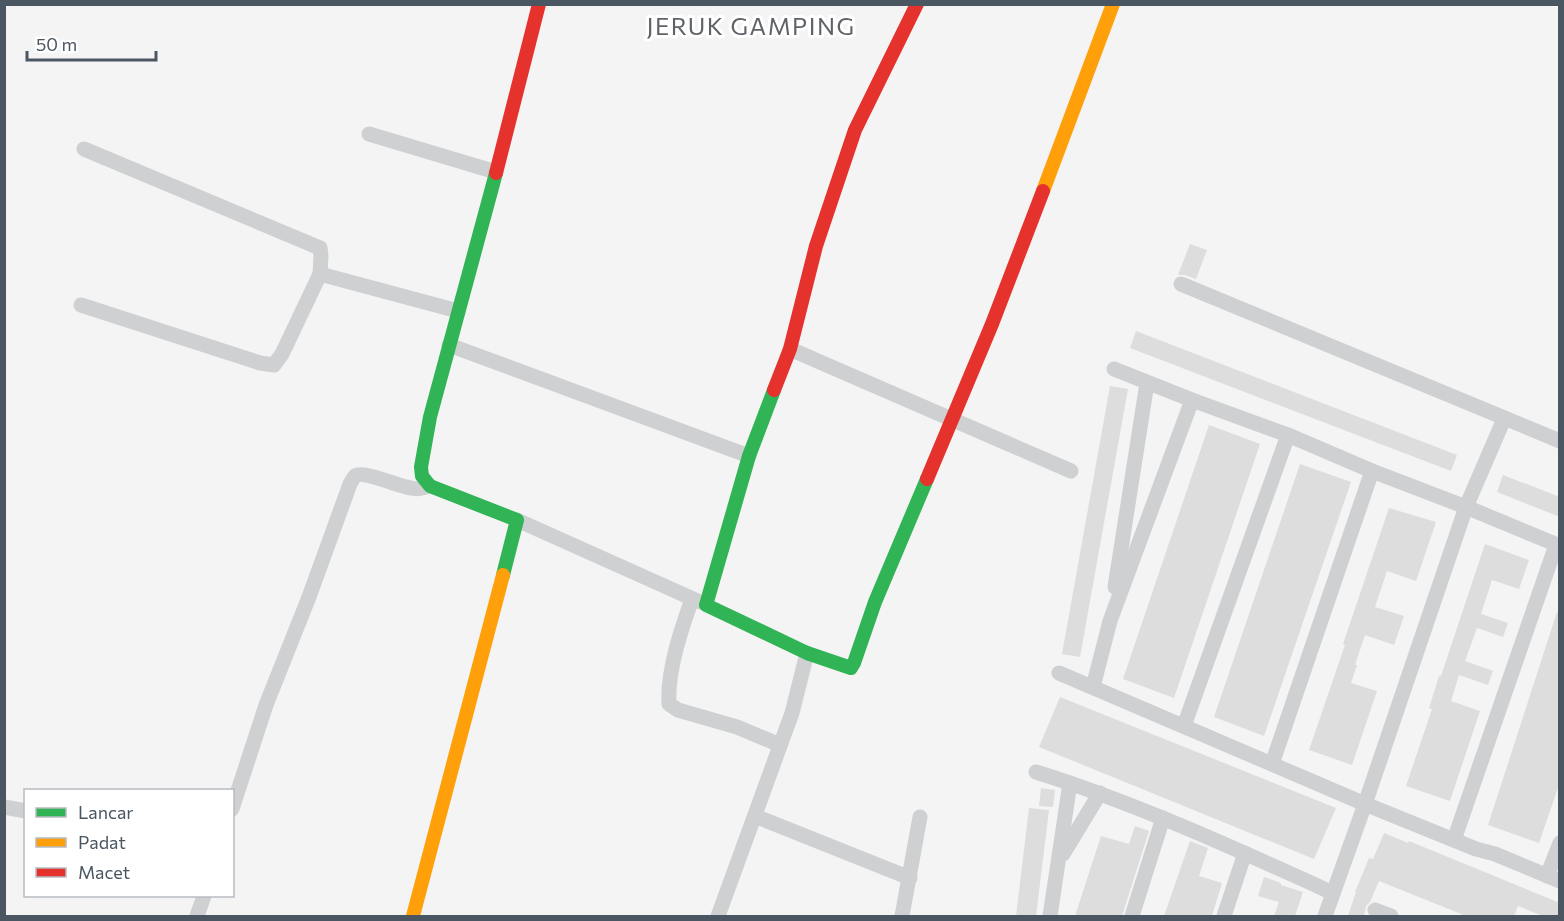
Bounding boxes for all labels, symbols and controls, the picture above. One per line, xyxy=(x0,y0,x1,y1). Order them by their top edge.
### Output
district label: JERUK GAMPING xyxy=(646,11,856,40)
scale bar xyxy=(27,24,156,62)
text: 50 m xyxy=(36,33,77,55)
legend xyxy=(24,789,234,897)
text: Lancar xyxy=(78,801,134,823)
text: Padat xyxy=(78,831,126,853)
text: Macet xyxy=(78,861,130,883)

